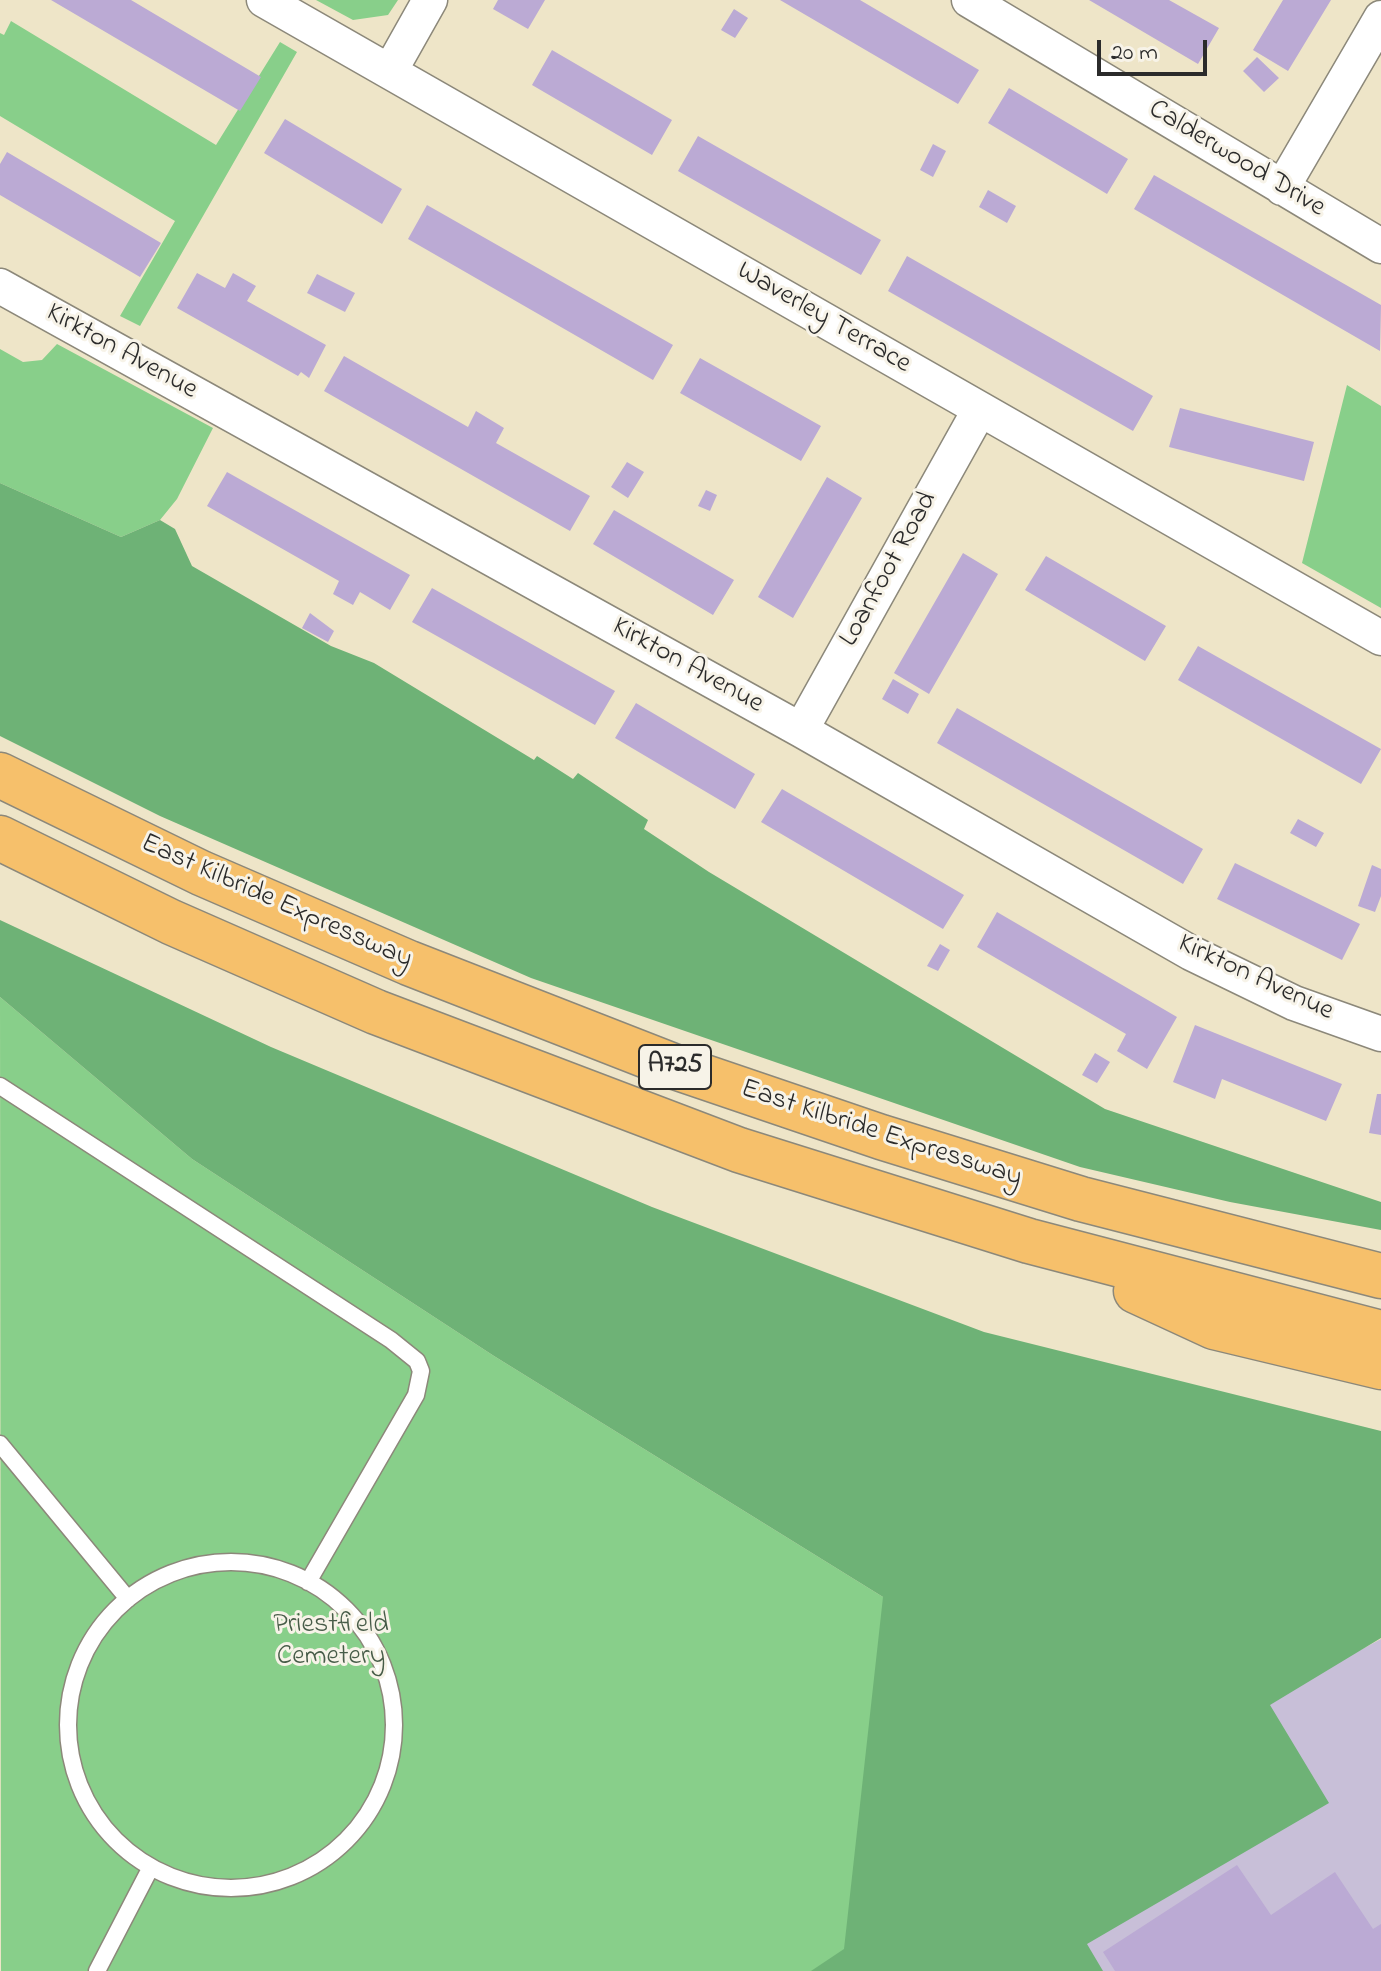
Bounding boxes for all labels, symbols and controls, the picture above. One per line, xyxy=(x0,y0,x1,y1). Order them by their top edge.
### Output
scale bar xyxy=(1101,24,1211,74)
text: 20 m xyxy=(1111,36,1158,71)
street label: Calderwood Drive xyxy=(1141,94,1331,226)
street label: Waverley Terrace xyxy=(730,256,916,382)
street label: Kirkton Avenue xyxy=(39,298,203,408)
street label: Loanfoot Road xyxy=(834,487,946,653)
street label: Kirkton Avenue xyxy=(605,612,769,722)
street label: East Kilbride Expressway xyxy=(135,828,417,978)
street label: Kirkton Avenue xyxy=(1172,928,1338,1030)
road number: A725 xyxy=(639,1045,711,1089)
street label: East Kilbride Expressway xyxy=(736,1074,1026,1196)
park label: Priestfield Cemetery xyxy=(273,1609,389,1675)

